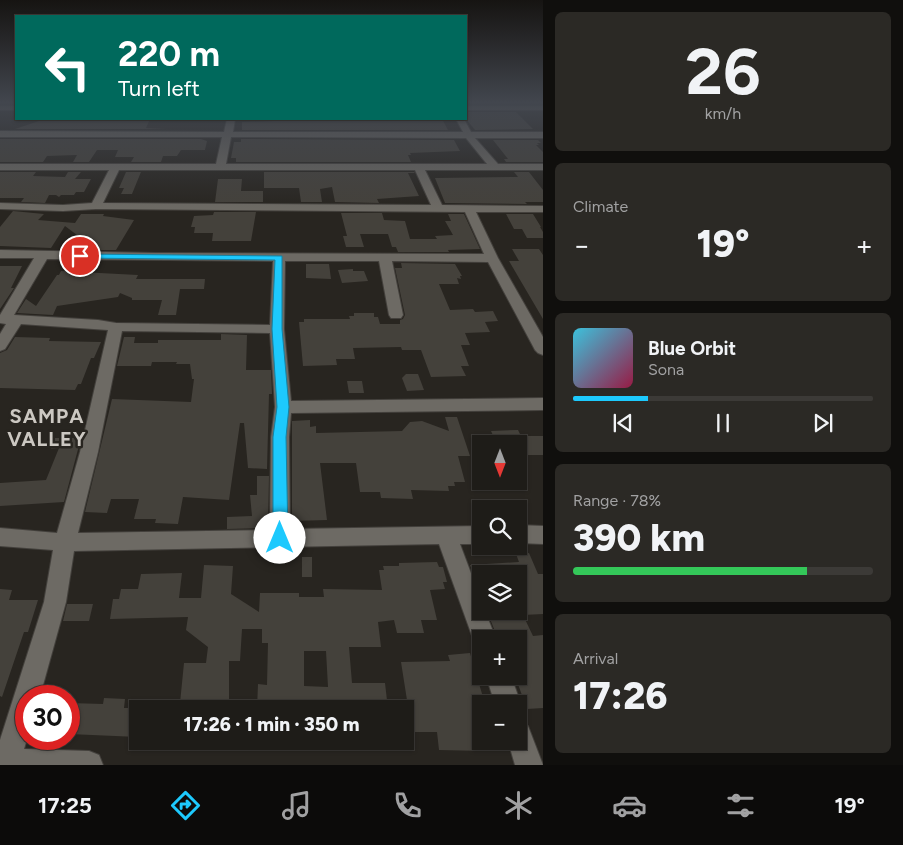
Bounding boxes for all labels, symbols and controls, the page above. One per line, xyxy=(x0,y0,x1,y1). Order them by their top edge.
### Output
text: 26 xyxy=(685,32,761,110)
text: 220 m xyxy=(118,33,220,75)
icon: left xyxy=(35,35,100,100)
text: Turn left xyxy=(118,75,200,102)
text: km/h xyxy=(705,104,741,123)
text: Climate xyxy=(573,197,628,216)
text: 19° xyxy=(696,221,750,267)
text: − xyxy=(573,228,590,262)
text: + xyxy=(856,228,873,262)
pin xyxy=(59,235,101,277)
icon: arrive xyxy=(66,242,94,270)
text: Blue Orbit xyxy=(648,337,736,360)
text: Sona xyxy=(648,360,684,379)
district label: SAMPA VALLEY xyxy=(7,404,87,451)
icon: previous xyxy=(609,409,637,437)
icon: pause xyxy=(709,409,737,437)
icon: next xyxy=(809,409,837,437)
north arrow xyxy=(472,435,528,490)
map controls xyxy=(472,435,527,750)
text: Range · 78% xyxy=(573,491,661,510)
button: search xyxy=(472,500,527,555)
position arrow xyxy=(253,511,305,563)
text: 390 km xyxy=(573,515,705,561)
button: layers xyxy=(472,565,527,620)
button: + xyxy=(472,630,527,685)
text: Arrival xyxy=(573,649,618,668)
text: 17:26 xyxy=(573,673,668,719)
speed limit sign: 30 xyxy=(15,685,80,750)
button: − xyxy=(472,695,527,750)
text: 17:26 · 1 min · 350 m xyxy=(184,713,359,736)
icon: directions xyxy=(168,788,203,823)
icon: music xyxy=(279,788,314,823)
icon: phone xyxy=(390,788,425,823)
icon: climate xyxy=(501,788,536,823)
icon: car xyxy=(612,788,647,823)
icon: filters xyxy=(723,788,758,823)
text: 17:25 xyxy=(38,792,92,819)
text: 19° xyxy=(834,792,865,819)

